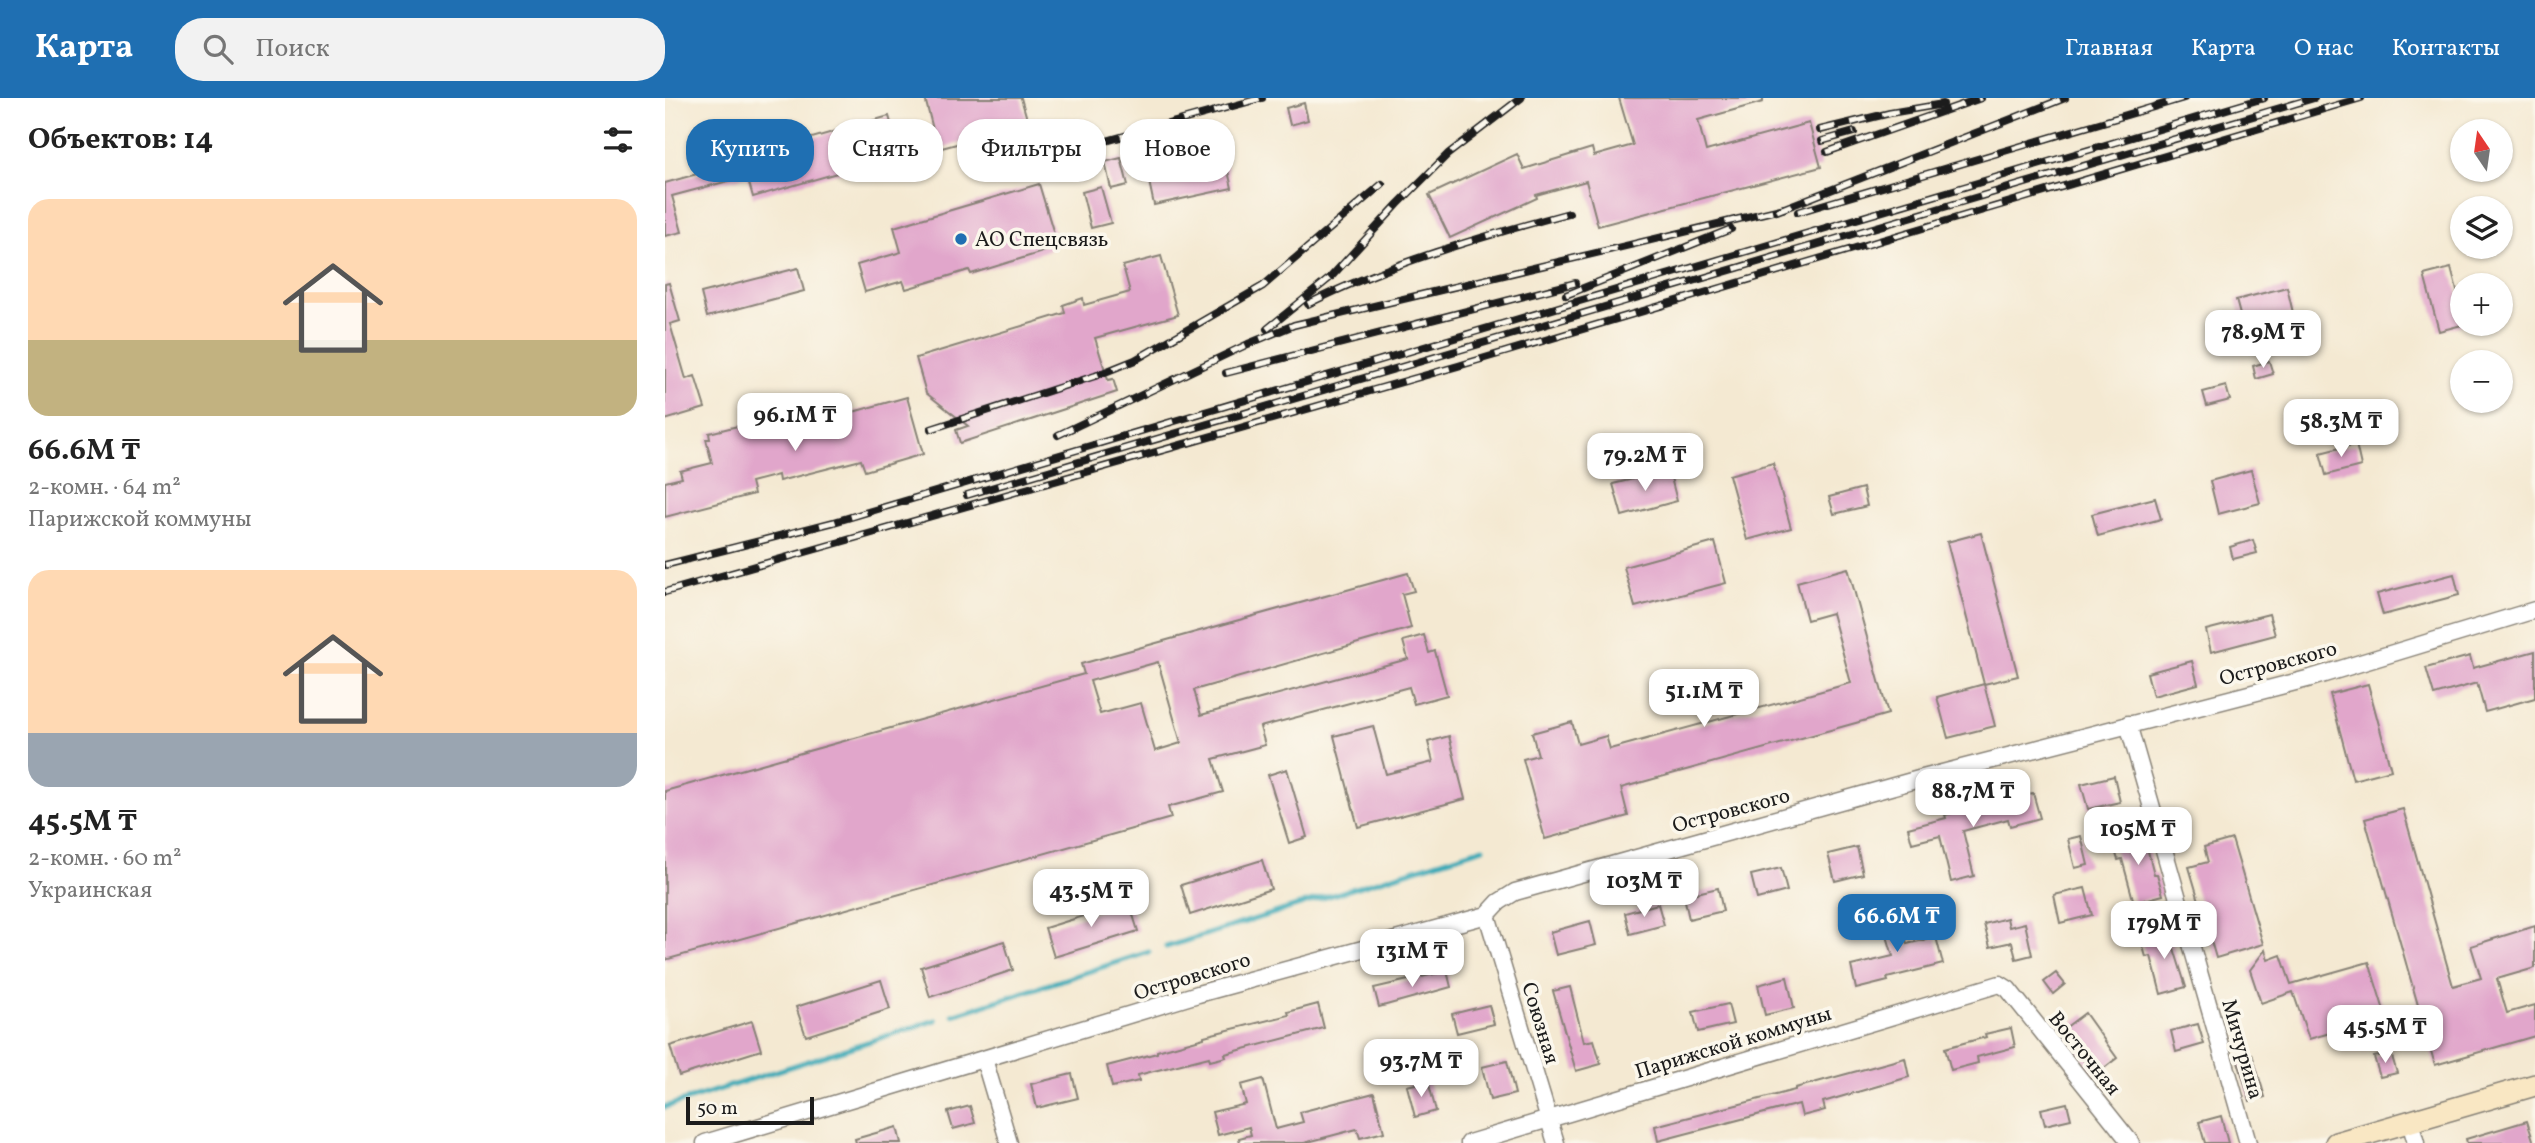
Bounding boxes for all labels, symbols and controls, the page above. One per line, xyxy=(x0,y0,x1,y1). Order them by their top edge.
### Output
search box xyxy=(175,18,665,81)
text: Карта xyxy=(35,26,133,72)
icon: search xyxy=(199,30,237,68)
text: Поиск xyxy=(255,31,330,67)
text: Главная xyxy=(2065,32,2153,66)
text: Карта xyxy=(2191,32,2256,66)
text: О нас xyxy=(2294,32,2354,66)
text: Контакты xyxy=(2392,32,2500,66)
text: Объектов: 14 xyxy=(28,119,213,161)
chip: Купить xyxy=(686,119,814,182)
chip: Снять xyxy=(828,119,943,182)
chip: Фильтры xyxy=(957,119,1106,182)
chip: Новое xyxy=(1120,119,1235,182)
north arrow xyxy=(2450,119,2513,182)
map controls xyxy=(2450,119,2513,413)
icon: filters xyxy=(599,121,637,159)
button: layers xyxy=(2450,196,2513,259)
place label: АО Спецсвязь xyxy=(975,226,1108,255)
marker: АО Спецсвязь xyxy=(953,231,969,247)
icon: home xyxy=(270,245,396,371)
button: + xyxy=(2450,273,2513,336)
pin: 78.9M ₸ xyxy=(2198,310,2328,370)
text: 78.9M ₸ xyxy=(2221,317,2305,349)
button: − xyxy=(2450,350,2513,413)
pin: 96.1M ₸ xyxy=(730,394,860,453)
text: 96.1M ₸ xyxy=(753,400,837,432)
pin: 58.3M ₸ xyxy=(2276,400,2406,459)
text: 58.3M ₸ xyxy=(2300,406,2382,438)
text: 66.6M ₸ xyxy=(28,430,141,472)
pin: 79.2M ₸ xyxy=(1580,434,1710,493)
text: 79.2M ₸ xyxy=(1603,440,1687,472)
text: 2-комн. · 64 m² xyxy=(28,472,181,504)
text: Парижской коммуны xyxy=(28,504,252,536)
icon: home xyxy=(270,616,396,742)
street label: Островского xyxy=(2216,635,2340,694)
pin: 51.1M ₸ xyxy=(1639,670,1769,729)
text: 51.1M ₸ xyxy=(1665,676,1743,708)
pin: 88.7M ₸ xyxy=(1908,770,2038,829)
text: 88.7M ₸ xyxy=(1931,776,2015,808)
street label: Островского xyxy=(1669,782,1793,841)
text: 45.5M ₸ xyxy=(28,801,137,843)
pin: 105M ₸ xyxy=(2081,808,2195,867)
text: 105M ₸ xyxy=(2100,814,2176,846)
text: 2-комн. · 60 m² xyxy=(28,843,182,875)
pin: 103M ₸ xyxy=(1587,860,1701,919)
text: 103M ₸ xyxy=(1606,866,1682,898)
pin: 43.5M ₸ xyxy=(1026,870,1156,929)
text: Украинская xyxy=(28,875,152,907)
text: 43.5M ₸ xyxy=(1049,876,1133,908)
pin: 66.6M ₸ xyxy=(1832,894,1962,954)
text: 66.6M ₸ xyxy=(1854,901,1940,933)
pin: 179M ₸ xyxy=(2107,902,2221,961)
text: 179M ₸ xyxy=(2127,908,2201,940)
pin: 131M ₸ xyxy=(1355,930,1469,989)
text: 131M ₸ xyxy=(1376,936,1448,968)
street label: Островского xyxy=(1130,946,1254,1009)
street label: Союзная xyxy=(1513,979,1566,1068)
street label: Мичурина xyxy=(2213,996,2270,1103)
street label: Парижской коммуны xyxy=(1632,1000,1835,1087)
street label: Восточная xyxy=(2041,1006,2127,1102)
pin: 45.5M ₸ xyxy=(2320,1006,2450,1065)
text: 45.5M ₸ xyxy=(2343,1012,2427,1044)
pin: 93.7M ₸ xyxy=(1356,1040,1486,1099)
text: 93.7M ₸ xyxy=(1380,1046,1462,1078)
scale bar xyxy=(686,1094,814,1126)
text: 50 m xyxy=(697,1096,738,1122)

